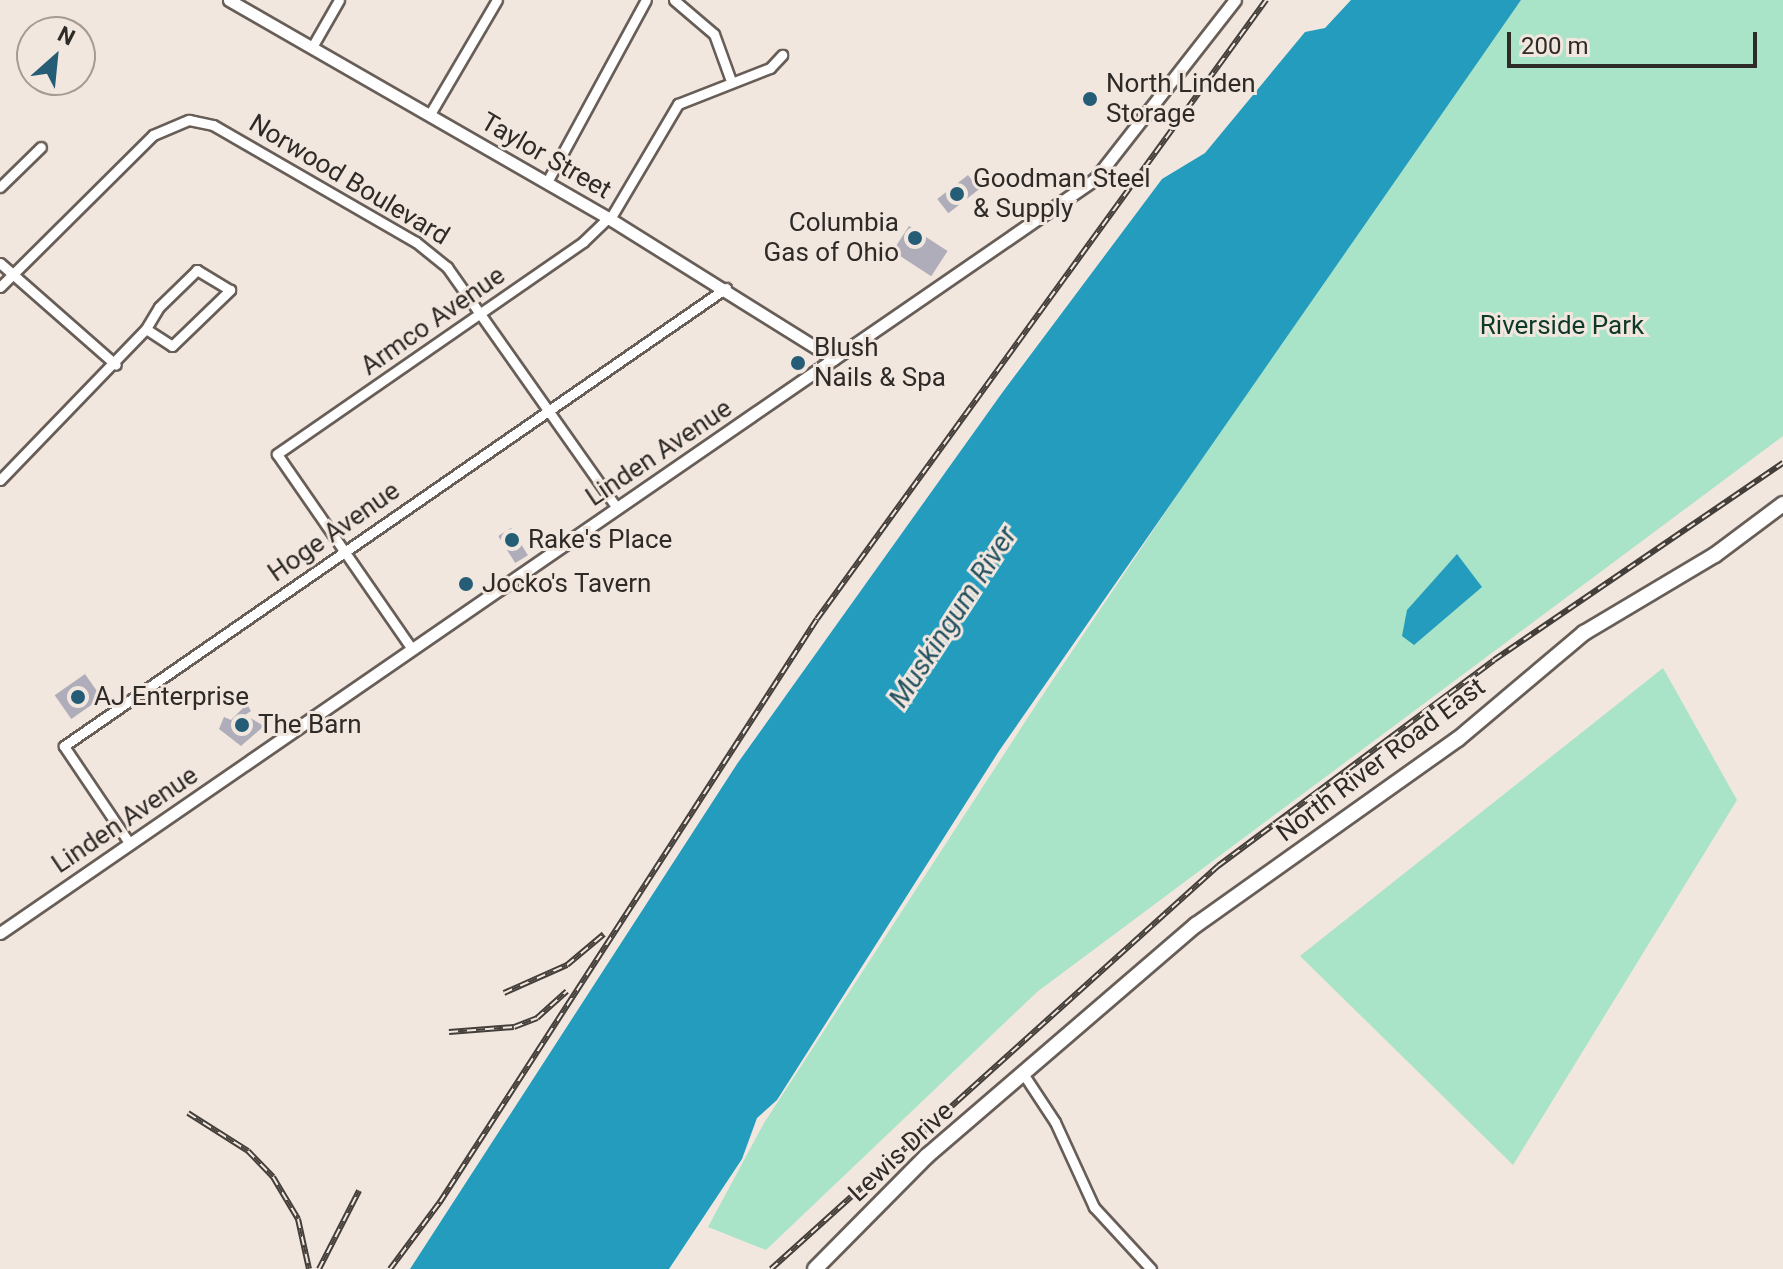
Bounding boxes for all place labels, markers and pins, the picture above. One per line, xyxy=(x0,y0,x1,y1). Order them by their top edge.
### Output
place label: North Linden Storage xyxy=(1106,68,1256,130)
marker: North Linden Storage xyxy=(1081,90,1099,108)
place label: Goodman Steel & Supply xyxy=(973,163,1151,224)
marker: Goodman Steel & Supply xyxy=(948,185,966,203)
place label: Columbia Gas of Ohio xyxy=(764,207,899,268)
marker: Columbia Gas of Ohio xyxy=(906,229,924,247)
place label: Blush Nails & Spa xyxy=(814,332,946,394)
marker: Blush Nails & Spa xyxy=(789,354,807,372)
place label: Rake's Place xyxy=(528,524,672,556)
marker: Rake's Place xyxy=(503,531,521,549)
place label: Jocko's Tavern xyxy=(482,568,652,600)
marker: Jocko's Tavern xyxy=(457,575,475,593)
place label: AJ Enterprise xyxy=(94,681,249,713)
marker: AJ Enterprise xyxy=(69,688,87,706)
place label: The Barn xyxy=(258,709,362,741)
marker: The Barn xyxy=(233,716,251,734)

